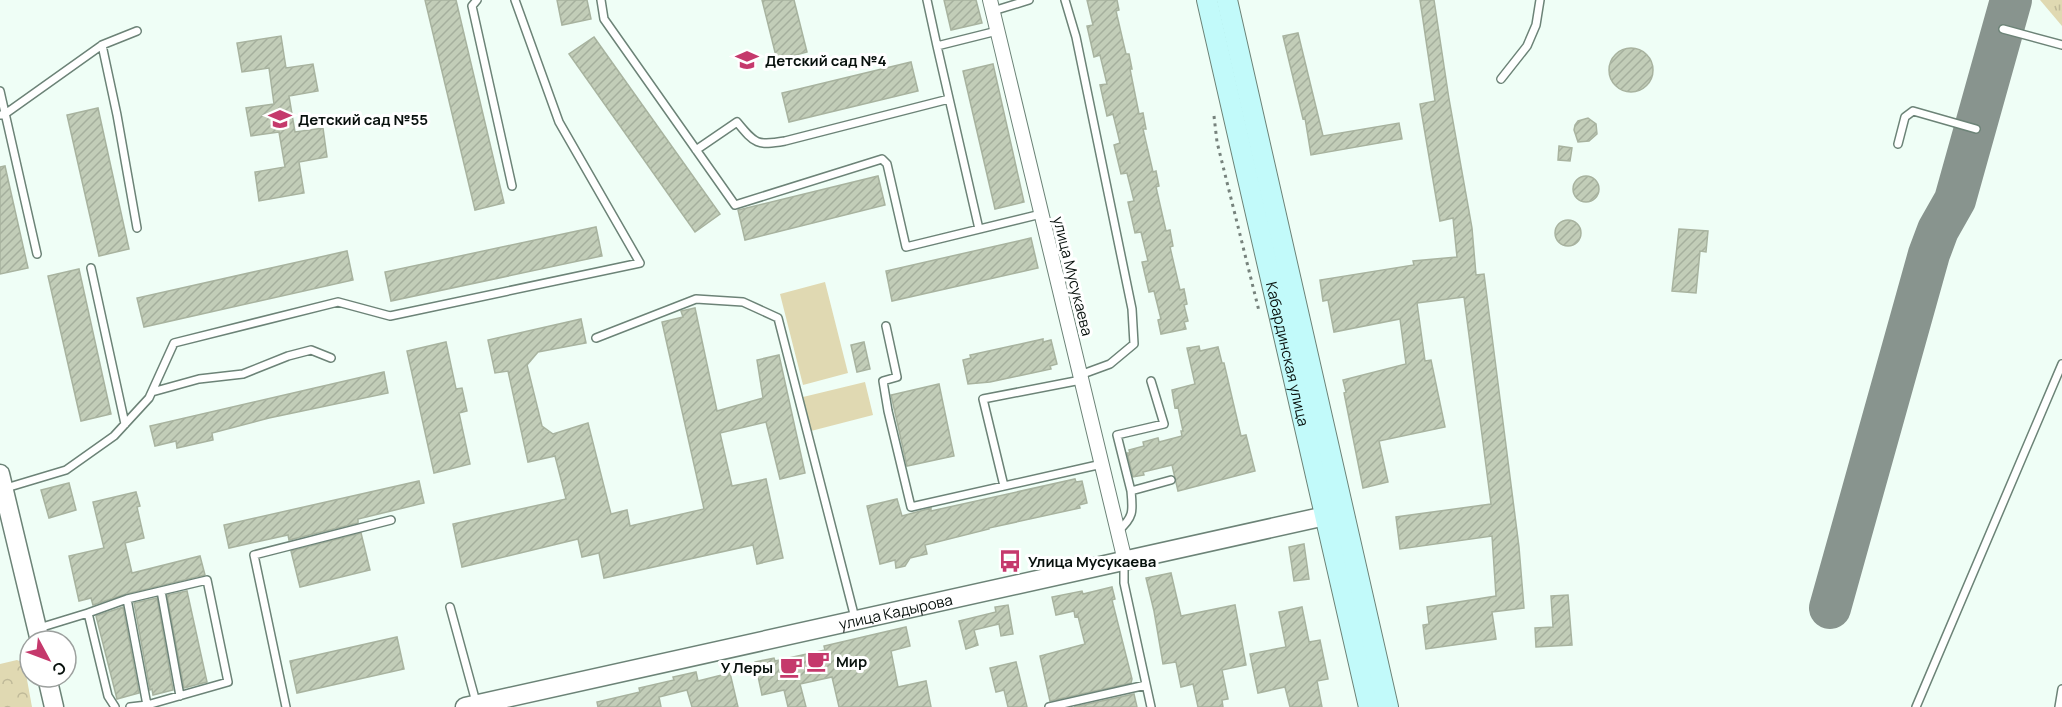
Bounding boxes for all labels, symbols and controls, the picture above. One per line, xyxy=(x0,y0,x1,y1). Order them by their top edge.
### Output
school or university icon: Детский сад №4 xyxy=(734,47,760,73)
place label: Детский сад №4 xyxy=(765,50,887,71)
school or university icon: Детский сад №55 xyxy=(267,106,293,132)
place label: Детский сад №55 xyxy=(298,109,428,130)
street label: улица Мусукаева xyxy=(1048,214,1098,338)
street label: Кабардинская улица xyxy=(1261,280,1315,428)
bus stop icon: Улица Мусукаева xyxy=(997,548,1023,574)
place label: Улица Мусукаева xyxy=(1028,551,1156,572)
street label: улица Кадырова xyxy=(837,589,954,634)
north arrow xyxy=(18,629,78,689)
cafe icon: Мир xyxy=(805,648,831,674)
place label: Мир xyxy=(836,651,867,672)
cafe icon: У Леры xyxy=(778,654,804,680)
text: С xyxy=(47,657,72,681)
place label: У Леры xyxy=(721,657,773,678)

